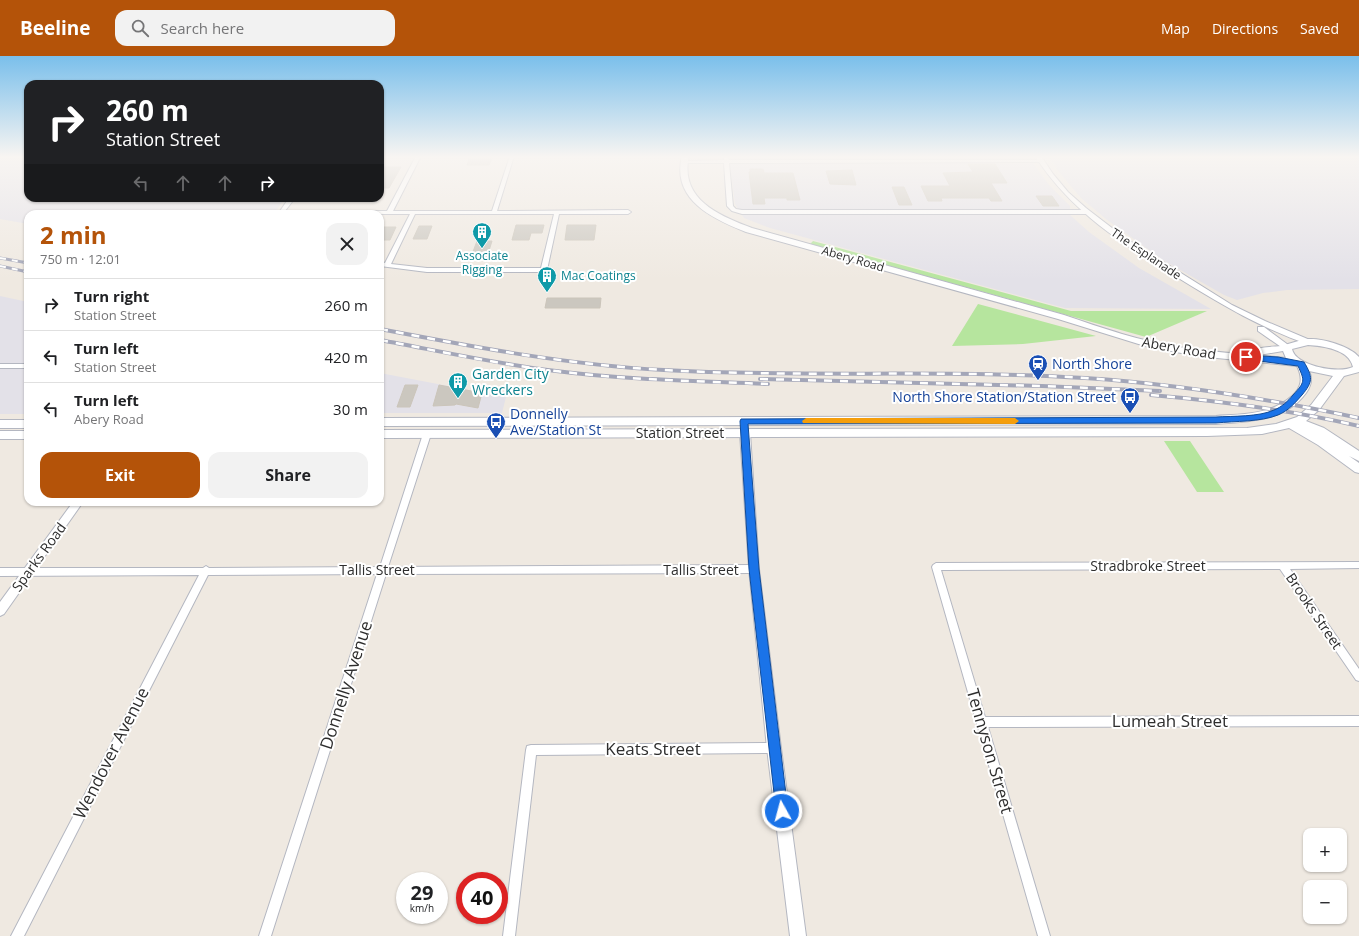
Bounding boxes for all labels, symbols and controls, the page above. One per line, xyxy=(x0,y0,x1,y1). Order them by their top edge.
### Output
search box xyxy=(115,10,395,46)
text: Beeline xyxy=(20,15,91,41)
icon: search xyxy=(129,17,151,39)
text: Search here xyxy=(161,18,244,38)
text: Map xyxy=(1161,19,1190,38)
text: Directions xyxy=(1212,19,1278,38)
text: Saved xyxy=(1300,19,1339,38)
text: 260 m xyxy=(106,91,189,129)
icon: right xyxy=(40,96,92,148)
text: Station Street xyxy=(106,127,220,151)
icon: left xyxy=(130,172,152,194)
icon: ahead xyxy=(172,172,194,194)
icon: ahead xyxy=(214,172,236,194)
icon: right xyxy=(256,172,278,194)
text: 2 min xyxy=(40,218,107,251)
building icon: Associate Rigging xyxy=(471,221,493,249)
button: close xyxy=(326,223,368,265)
street label: The Esplanade xyxy=(1108,224,1185,284)
street label: Abery Road xyxy=(820,241,886,276)
place label: Associate Rigging xyxy=(456,247,509,278)
text: 750 m · 12:01 xyxy=(40,250,121,268)
building icon: Mac Coatings xyxy=(536,265,558,293)
place label: Mac Coatings xyxy=(561,267,636,284)
text: Turn right xyxy=(74,286,149,306)
icon: right xyxy=(40,294,62,316)
text: 260 m xyxy=(324,295,368,315)
text: Station Street xyxy=(74,306,156,324)
street label: Abery Road xyxy=(1140,332,1218,363)
text: Turn left xyxy=(74,338,139,358)
pin xyxy=(1229,340,1263,374)
icon: left xyxy=(40,346,62,368)
icon: arrive xyxy=(1235,346,1257,368)
text: 420 m xyxy=(324,347,368,367)
station icon: North Shore xyxy=(1027,353,1049,381)
place label: North Shore xyxy=(1052,354,1132,373)
text: Station Street xyxy=(74,358,156,376)
place label: Garden City Wreckers xyxy=(472,364,550,399)
building icon: Garden City Wreckers xyxy=(447,371,469,399)
bus stop icon: North Shore Station/Station Street xyxy=(1119,386,1141,414)
place label: North Shore Station/Station Street xyxy=(892,387,1116,406)
text: Turn left xyxy=(74,390,139,410)
icon: left xyxy=(40,398,62,420)
text: 30 m xyxy=(333,399,368,419)
place label: Donnelly Ave/Station St xyxy=(510,404,601,439)
text: Abery Road xyxy=(74,410,144,428)
bus stop icon: Donnelly Ave/Station St xyxy=(485,411,507,439)
street label: Station Street xyxy=(636,423,724,442)
button: Exit xyxy=(40,452,200,498)
button: Share xyxy=(208,452,368,498)
street label: Sparks Road xyxy=(7,518,70,595)
street label: Stradbroke Street xyxy=(1090,556,1206,575)
street label: Tallis Street xyxy=(339,560,415,579)
street label: Tallis Street xyxy=(663,560,739,579)
street label: Brooks Street xyxy=(1282,569,1347,653)
street label: Donnelly Avenue xyxy=(314,618,377,752)
street label: Wendover Avenue xyxy=(67,683,154,823)
street label: Tennyson Street xyxy=(962,686,1019,816)
street label: Lumeah Street xyxy=(1112,709,1228,732)
street label: Keats Street xyxy=(605,737,701,760)
position arrow xyxy=(761,790,803,832)
map controls xyxy=(1303,828,1347,924)
button: + xyxy=(1303,828,1347,872)
speed limit sign: 40 xyxy=(456,872,508,924)
text: 29 xyxy=(411,879,433,906)
button: − xyxy=(1303,880,1347,924)
text: km/h xyxy=(410,901,434,915)

